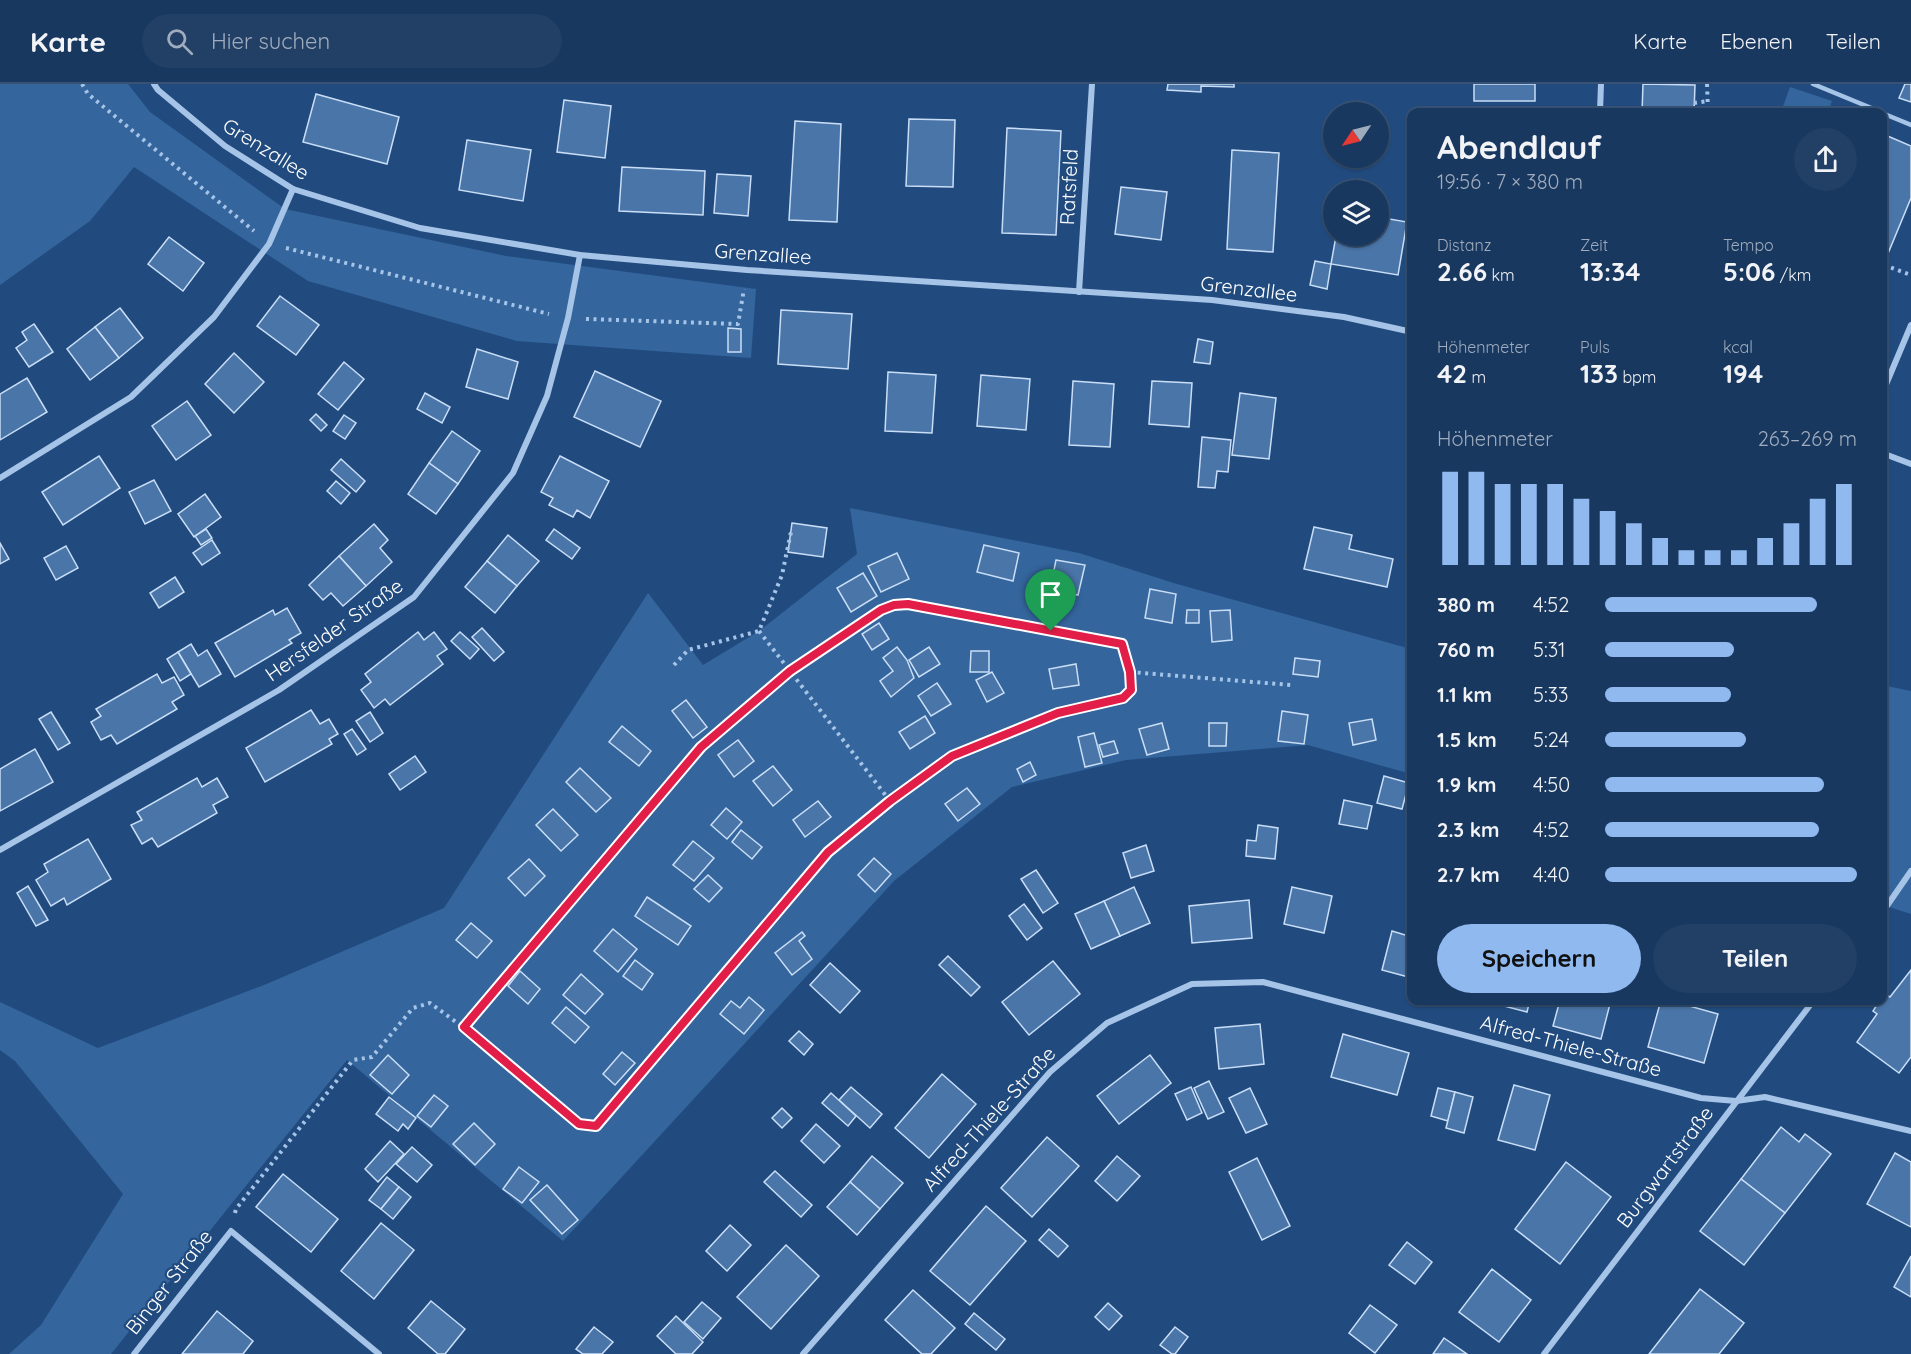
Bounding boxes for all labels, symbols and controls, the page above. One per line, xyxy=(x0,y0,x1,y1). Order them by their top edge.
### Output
search box xyxy=(142,14,562,68)
text: Karte xyxy=(30,24,106,59)
icon: search xyxy=(163,25,196,58)
text: Hier suchen xyxy=(211,27,330,55)
text: Karte xyxy=(1633,28,1687,54)
text: Ebenen xyxy=(1720,28,1793,54)
text: Teilen xyxy=(1826,28,1881,54)
north arrow xyxy=(1323,102,1389,168)
map controls xyxy=(1323,102,1389,246)
street label: Grenzallee xyxy=(218,112,314,185)
text: Abendlauf xyxy=(1437,126,1602,167)
button: share xyxy=(1794,128,1857,191)
street label: Ratsfeld xyxy=(1054,148,1083,226)
text: 19:56 · 7 × 380 m xyxy=(1437,169,1583,194)
button: layers xyxy=(1323,180,1389,246)
text: Distanz xyxy=(1437,235,1491,255)
text: Zeit xyxy=(1580,235,1608,255)
text: Tempo xyxy=(1723,235,1774,255)
street label: Grenzallee xyxy=(714,238,812,269)
text: 2.66 xyxy=(1437,255,1487,288)
text: 13:34 xyxy=(1580,255,1640,288)
text: 5:06 xyxy=(1723,255,1775,288)
text: km xyxy=(1487,265,1515,285)
text: /km xyxy=(1775,265,1811,285)
street label: Grenzallee xyxy=(1199,270,1299,307)
text: Höhenmeter xyxy=(1437,337,1530,357)
text: Puls xyxy=(1580,337,1610,357)
text: kcal xyxy=(1723,337,1753,357)
text: 42 xyxy=(1437,357,1467,390)
text: 133 xyxy=(1580,357,1618,390)
text: 194 xyxy=(1723,357,1763,390)
text: m xyxy=(1467,367,1486,387)
text: bpm xyxy=(1618,367,1656,387)
text: Höhenmeter xyxy=(1437,426,1553,451)
text: 263–269 m xyxy=(1758,426,1857,451)
pin xyxy=(1025,569,1076,631)
street label: Hersfelder Straße xyxy=(260,573,407,686)
icon: arrive xyxy=(1034,578,1067,611)
text: 380 m xyxy=(1437,592,1495,617)
text: 4:52 xyxy=(1533,592,1569,617)
text: 760 m xyxy=(1437,637,1495,662)
text: 5:31 xyxy=(1533,637,1566,662)
text: 1.1 km xyxy=(1437,682,1492,707)
text: 5:33 xyxy=(1533,682,1569,707)
text: 1.5 km xyxy=(1437,727,1497,752)
text: 5:24 xyxy=(1533,727,1569,752)
text: 1.9 km xyxy=(1437,772,1497,797)
text: 4:50 xyxy=(1533,772,1570,797)
text: 2.3 km xyxy=(1437,817,1500,842)
text: 4:52 xyxy=(1533,817,1569,842)
text: 2.7 km xyxy=(1437,862,1500,887)
text: 4:40 xyxy=(1533,862,1570,887)
button: Speichern xyxy=(1437,924,1641,993)
button: Teilen xyxy=(1653,924,1857,993)
street label: Alfred-Thiele-Straße xyxy=(1478,1009,1665,1082)
street label: Alfred-Thiele-Straße xyxy=(917,1041,1060,1196)
street label: Burgwartstraße xyxy=(1611,1101,1718,1232)
street label: Binger Straße xyxy=(120,1224,217,1339)

